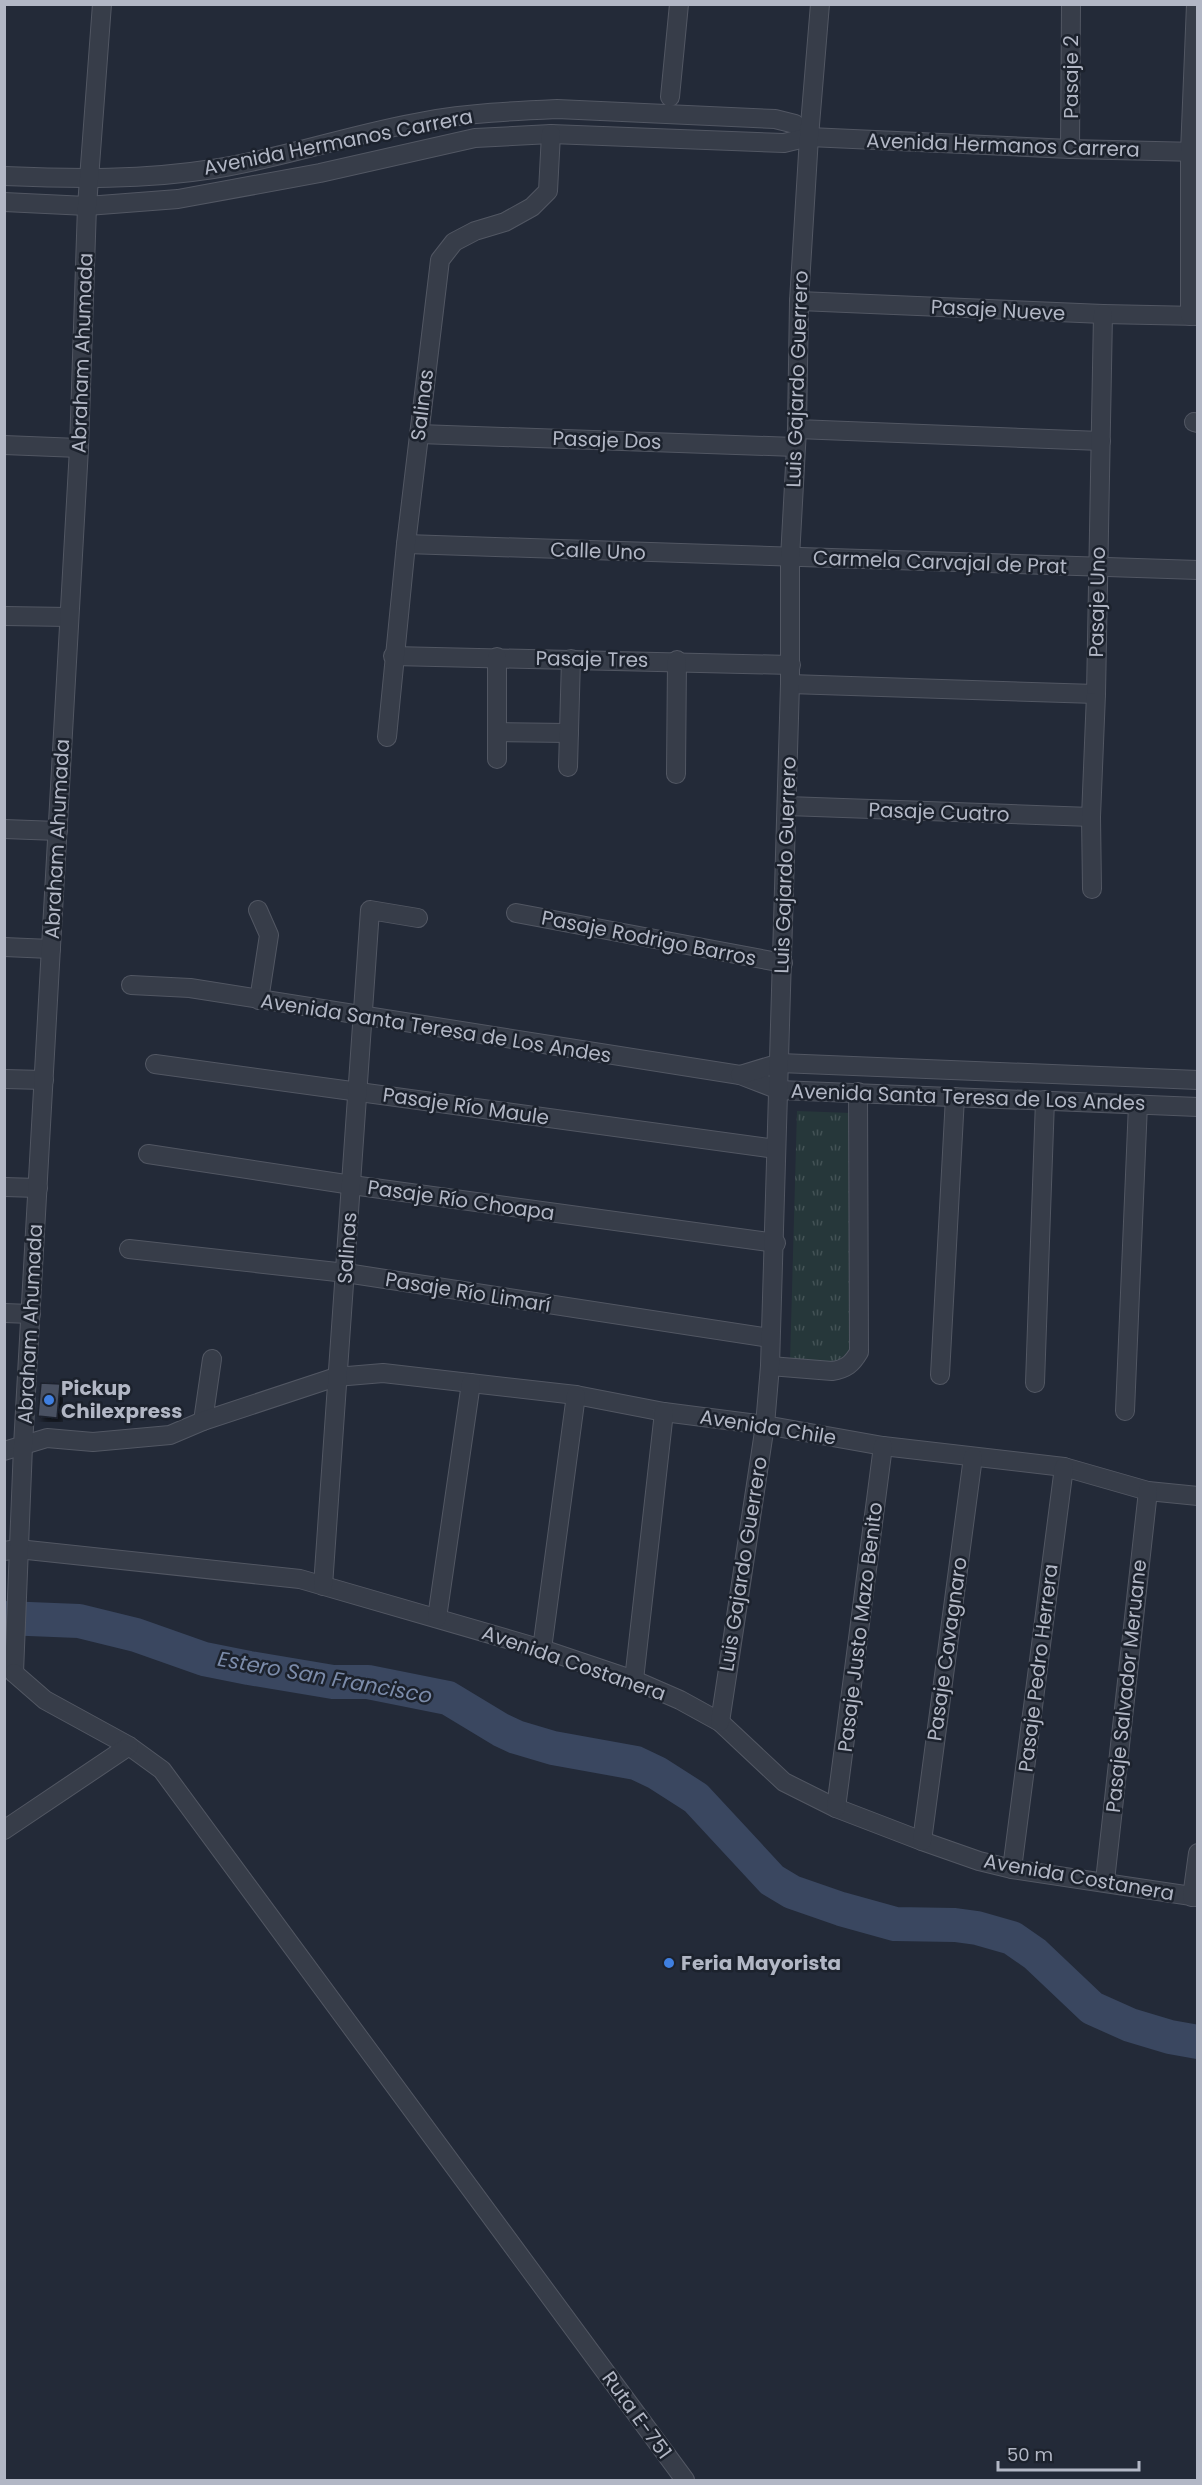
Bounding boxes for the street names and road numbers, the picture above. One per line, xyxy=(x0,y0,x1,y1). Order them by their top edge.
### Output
street label: Pasaje 2 xyxy=(1057,35,1085,119)
street label: Avenida Hermanos Carrera xyxy=(201,102,475,182)
street label: Avenida Hermanos Carrera xyxy=(866,126,1140,164)
street label: Abraham Ahumada xyxy=(65,252,99,454)
street label: Luis Gajardo Guerrero xyxy=(779,270,815,488)
street label: Pasaje Nueve xyxy=(930,292,1066,328)
street label: Salinas xyxy=(404,368,440,442)
street label: Pasaje Dos xyxy=(552,424,662,456)
street label: Calle Uno xyxy=(550,535,646,567)
street label: Carmela Carvajal de Prat xyxy=(812,544,1068,580)
street label: Pasaje Uno xyxy=(1082,546,1112,658)
street label: Pasaje Tres xyxy=(535,644,649,674)
street label: Abraham Ahumada xyxy=(38,738,76,940)
street label: Luis Gajardo Guerrero xyxy=(767,756,803,974)
street label: Pasaje Cuatro xyxy=(868,796,1010,828)
street label: Pasaje Rodrigo Barros xyxy=(539,903,759,973)
street label: Avenida Santa Teresa de Los Andes xyxy=(259,986,613,1070)
street label: Avenida Santa Teresa de Los Andes xyxy=(790,1077,1146,1117)
street label: Pasaje Río Maule xyxy=(381,1080,551,1132)
street label: Pasaje Río Choapa xyxy=(366,1173,556,1227)
street label: Salinas xyxy=(331,1211,363,1285)
street label: Abraham Ahumada xyxy=(11,1223,49,1425)
street label: Pasaje Río Limarí xyxy=(383,1265,553,1319)
street label: Avenida Chile xyxy=(698,1402,838,1452)
street label: Luis Gajardo Guerrero xyxy=(712,1455,774,1673)
street label: Pasaje Justo Mazo Benito xyxy=(831,1500,889,1754)
street label: Pasaje Cavagnaro xyxy=(920,1555,974,1743)
street label: Pasaje Salvador Meruane xyxy=(1099,1558,1153,1814)
street label: Pasaje Pedro Herrera xyxy=(1011,1562,1065,1774)
street label: Avenida Costanera xyxy=(478,1618,670,1708)
street label: Avenida Costanera xyxy=(982,1846,1176,1908)
street label: Ruta E-751 xyxy=(596,2365,678,2465)

